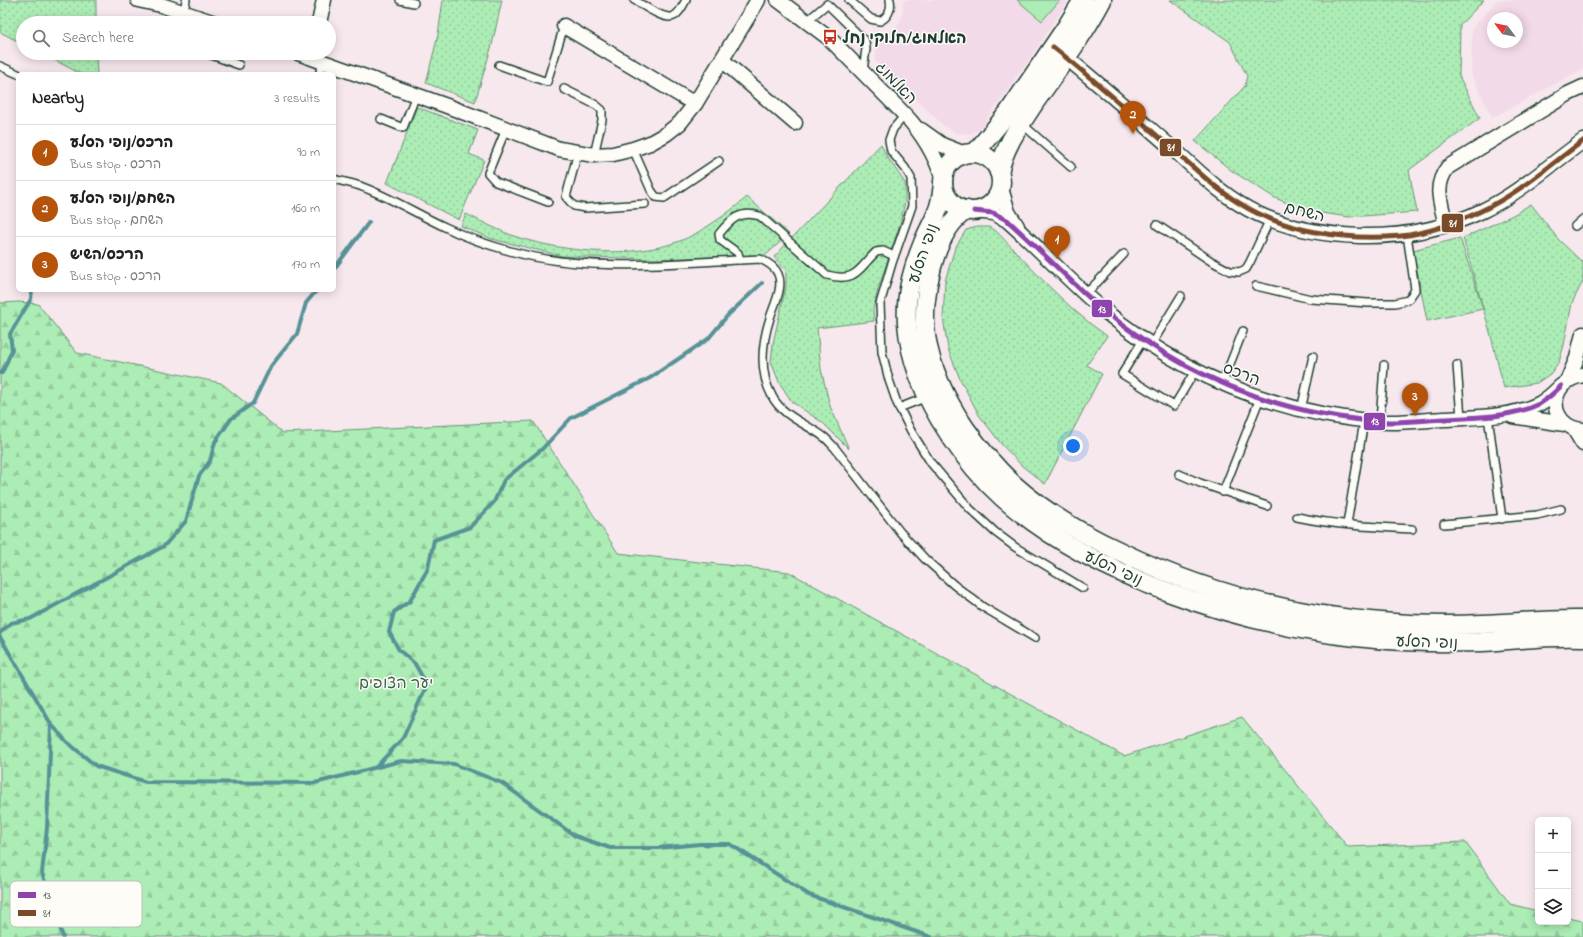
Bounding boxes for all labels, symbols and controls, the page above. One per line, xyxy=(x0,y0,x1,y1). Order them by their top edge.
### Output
north arrow xyxy=(1487,12,1523,48)
search box xyxy=(16,16,336,60)
icon: search xyxy=(30,27,52,49)
text: Search here xyxy=(62,27,134,49)
place label: האלמוג/חלוקי נחל xyxy=(842,27,967,51)
bus stop icon: האלמוג/חלוקי נחל xyxy=(821,28,839,46)
street label: האלמוג xyxy=(869,56,922,110)
text: Nearby xyxy=(32,86,84,111)
text: 3 results xyxy=(274,89,320,108)
pin: 2 xyxy=(1120,101,1146,134)
text: הרכס/נופי הסלע xyxy=(70,132,173,154)
line badge: 81 xyxy=(1159,138,1182,157)
text: 81 xyxy=(1166,140,1175,156)
text: 1 xyxy=(43,143,47,162)
text: 90 m xyxy=(297,143,320,162)
text: Bus stop · הרכס xyxy=(70,155,161,174)
text: השחם/נופי הסלע xyxy=(70,188,175,210)
street label: השחם xyxy=(1282,196,1327,230)
text: 2 xyxy=(42,199,48,218)
text: 160 m xyxy=(291,199,320,218)
text: Bus stop · השחם xyxy=(70,211,164,230)
line badge: 81 xyxy=(1441,213,1464,233)
text: 81 xyxy=(1448,216,1457,232)
street label: נופי הסלע xyxy=(902,220,945,287)
pin: 1 xyxy=(1044,226,1070,259)
text: הרכס/השיש xyxy=(70,244,144,266)
text: 3 xyxy=(42,255,48,274)
text: 170 m xyxy=(292,255,320,274)
text: Bus stop · הרכס xyxy=(70,267,161,286)
line badge: 13 xyxy=(1091,299,1113,318)
text: 13 xyxy=(1098,302,1106,318)
street label: הרכס xyxy=(1219,357,1264,393)
pin: 3 xyxy=(1402,383,1428,416)
line badge: 13 xyxy=(1363,412,1386,431)
text: 13 xyxy=(1371,414,1379,430)
your location xyxy=(1063,436,1083,456)
street label: נופי הסלע xyxy=(1080,545,1146,593)
street label: נופי הסלע xyxy=(1396,630,1458,656)
park label: יער הצופים xyxy=(359,672,433,696)
map controls xyxy=(1535,817,1571,925)
button: + xyxy=(1535,817,1571,853)
button: − xyxy=(1535,853,1571,889)
legend xyxy=(10,881,142,927)
text: 13 xyxy=(43,888,51,904)
button: layers xyxy=(1535,889,1571,925)
text: 81 xyxy=(43,906,51,922)

